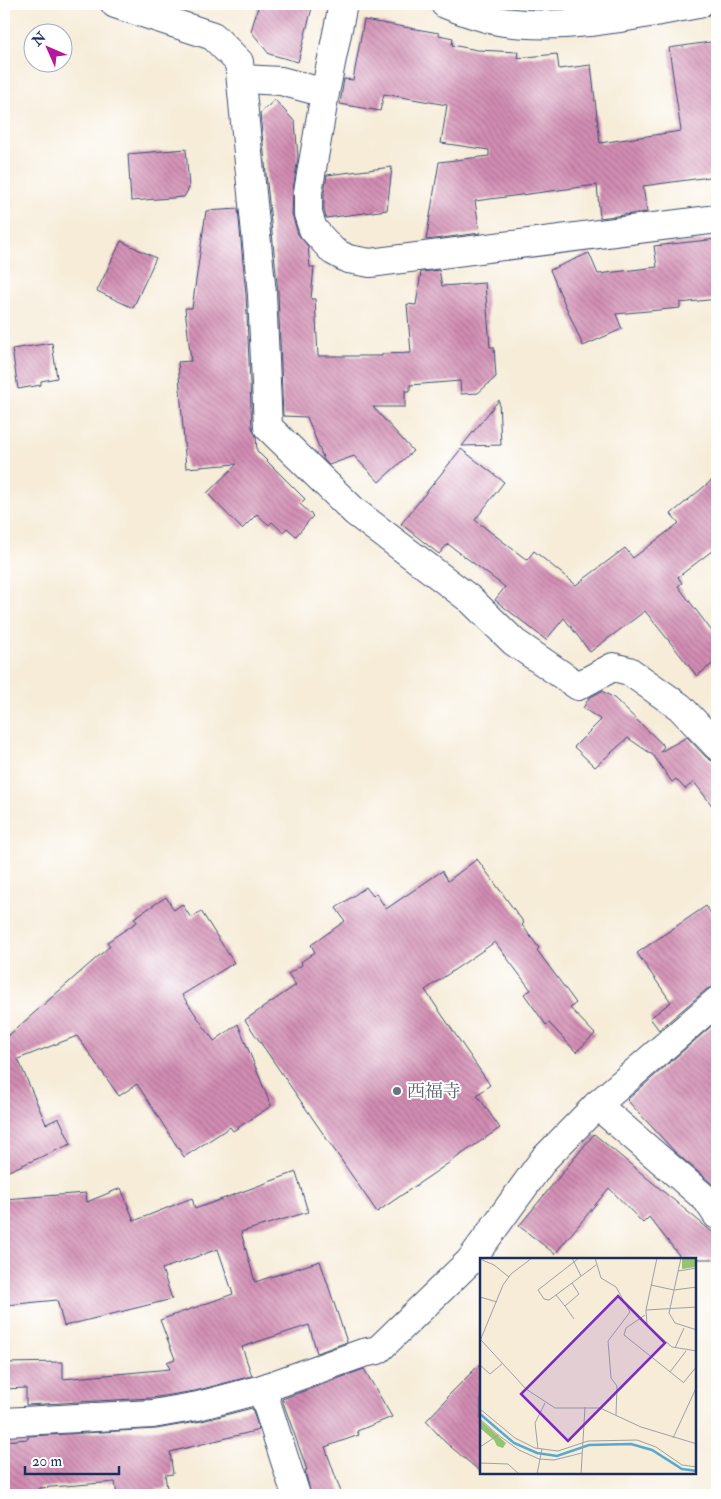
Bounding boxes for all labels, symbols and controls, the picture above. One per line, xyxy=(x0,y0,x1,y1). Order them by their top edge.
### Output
north arrow xyxy=(22,22,72,72)
text: N xyxy=(28,28,50,50)
place label: 西福寺 xyxy=(407,1080,461,1103)
marker: 西福寺 xyxy=(391,1085,403,1097)
inset map xyxy=(480,1258,696,1474)
scale bar xyxy=(25,1444,119,1476)
text: 20 m xyxy=(32,1452,62,1471)

